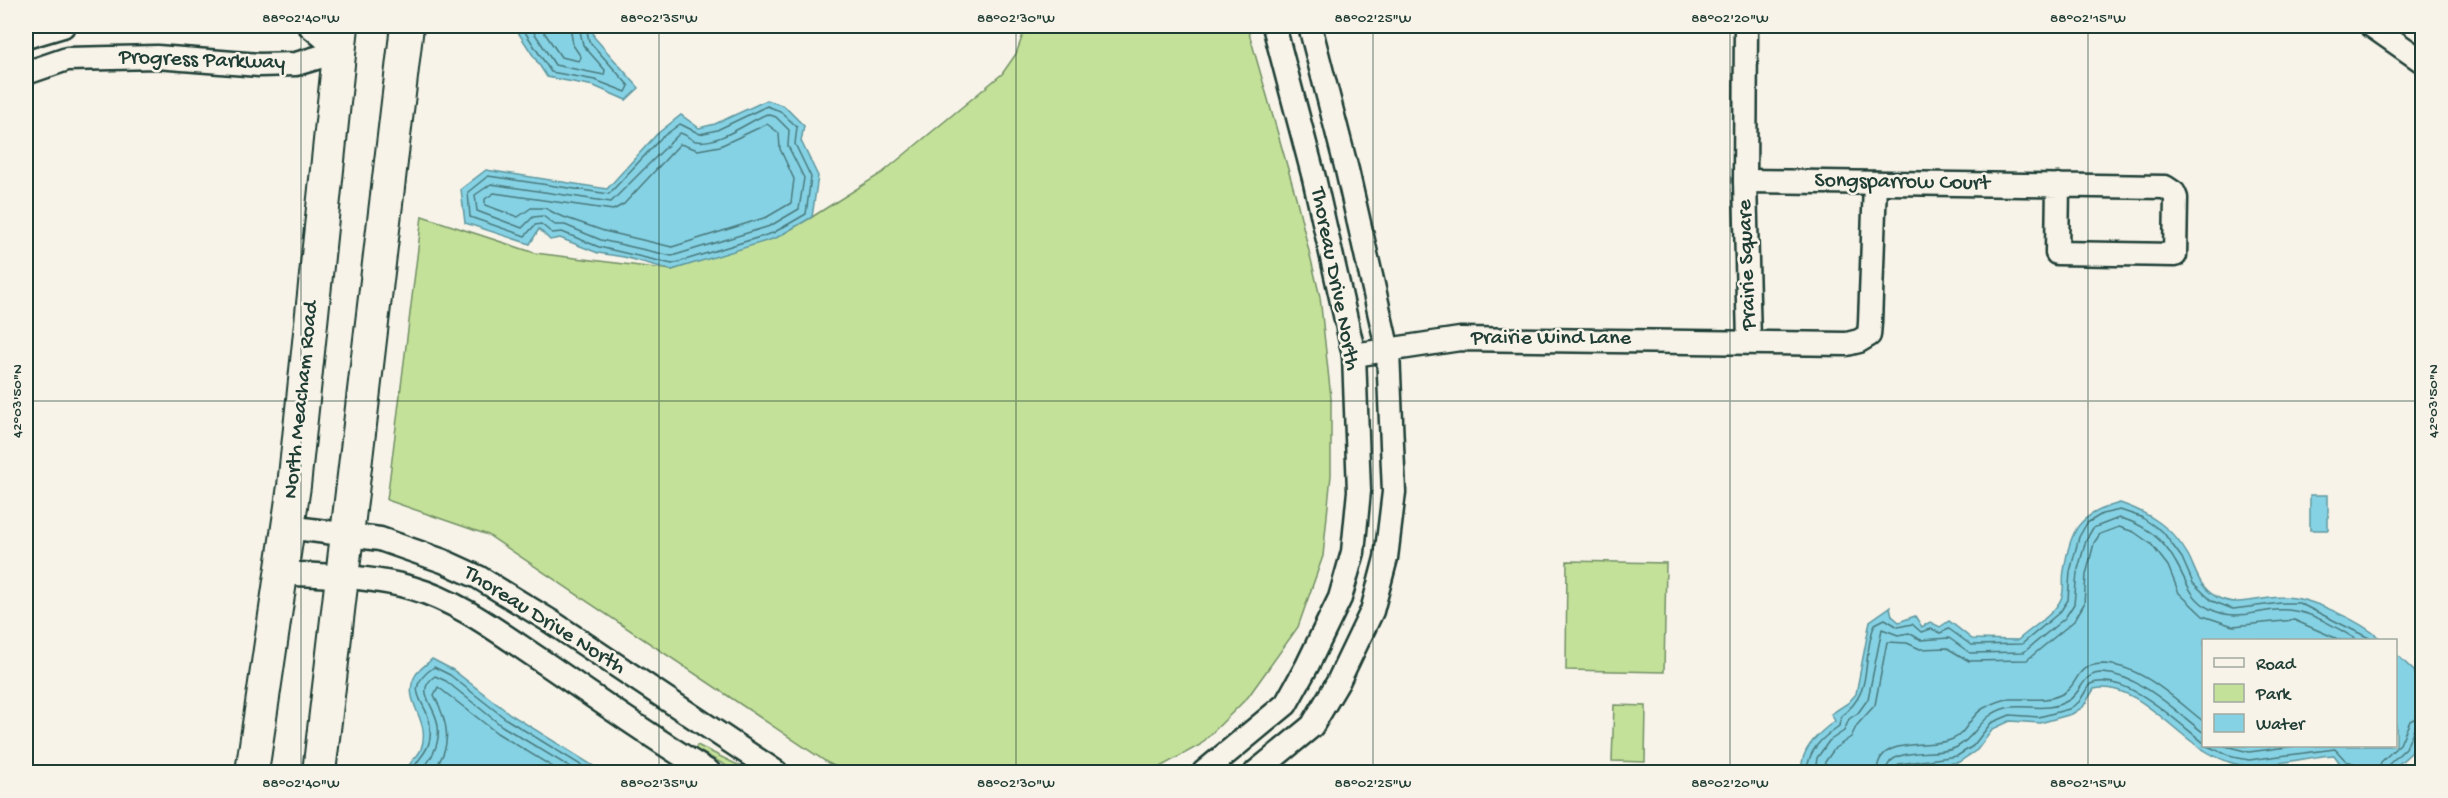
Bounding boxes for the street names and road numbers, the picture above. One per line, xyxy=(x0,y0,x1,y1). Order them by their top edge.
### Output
street label: Progress Parkway xyxy=(117,45,286,77)
street label: Songsparrow Court xyxy=(1814,168,1992,198)
street label: Thoreau Drive North xyxy=(1303,183,1365,373)
street label: Prairie Square xyxy=(1733,198,1763,332)
street label: North Meacham Road xyxy=(279,298,326,500)
street label: Prairie Wind Lane xyxy=(1470,326,1632,352)
street label: Thoreau Drive North xyxy=(456,560,630,681)

